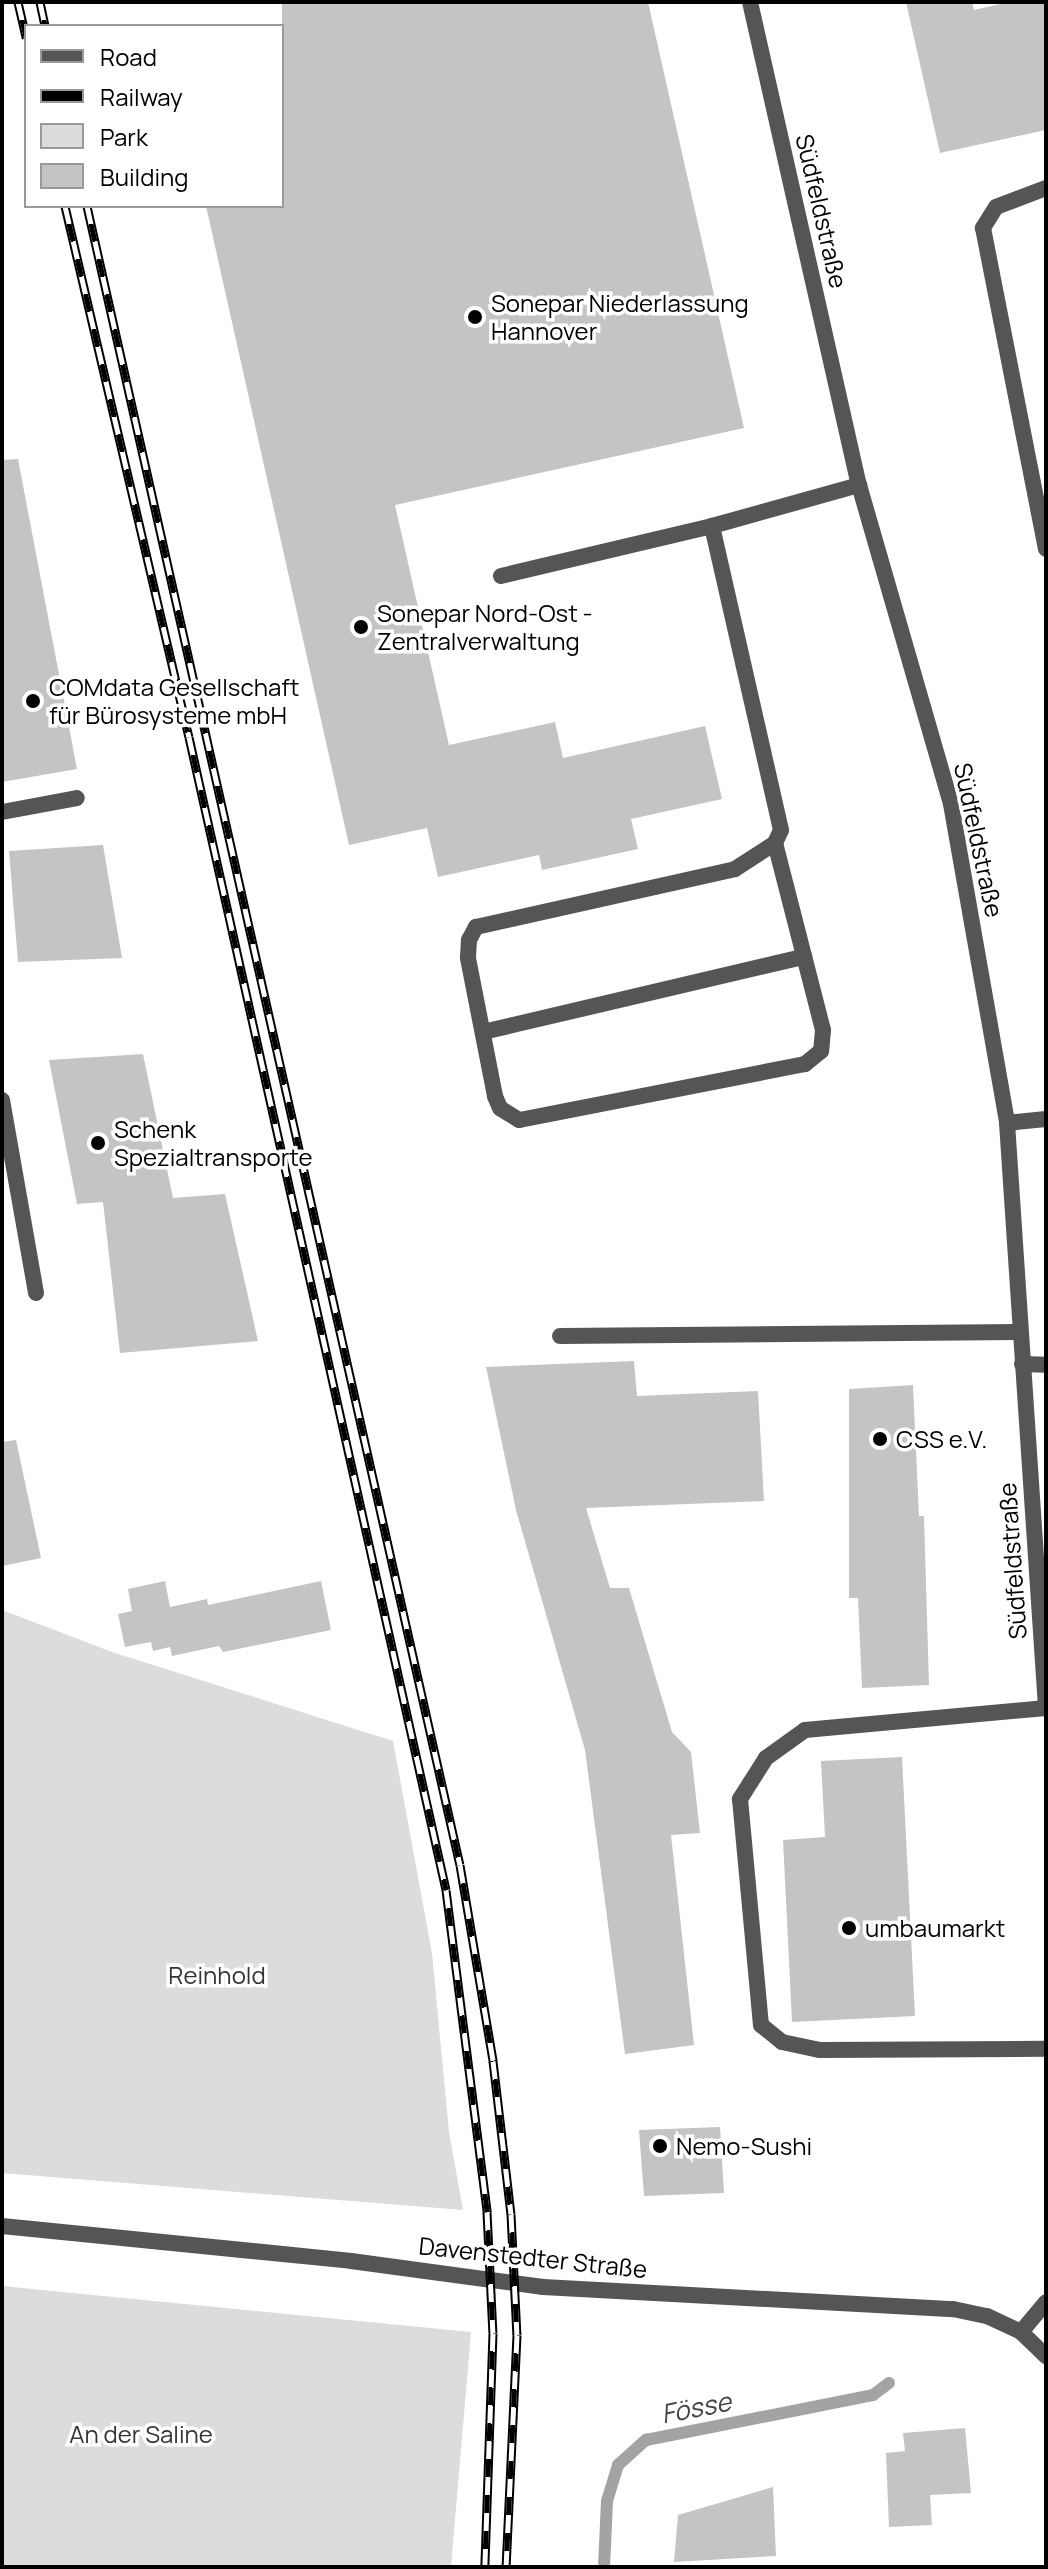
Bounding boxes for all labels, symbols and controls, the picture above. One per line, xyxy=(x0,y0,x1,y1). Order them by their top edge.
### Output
legend xyxy=(24,24,284,208)
text: Road xyxy=(100,40,157,73)
text: Railway xyxy=(100,80,183,113)
text: Park xyxy=(100,120,148,153)
street label: Südfeldstraße xyxy=(790,131,854,291)
text: Building xyxy=(100,160,188,193)
place label: Sonepar Niederlassung Hannover xyxy=(491,289,749,345)
marker: Sonepar Niederlassung Hannover xyxy=(466,308,484,326)
place label: Sonepar Nord-Ost - Zentralverwaltung xyxy=(377,599,593,655)
marker: Sonepar Nord-Ost - Zentralverwaltung xyxy=(352,618,370,636)
place label: COMdata Gesellschaft für Bürosysteme mbH xyxy=(49,673,299,729)
marker: COMdata Gesellschaft für Bürosysteme mbH xyxy=(24,692,42,710)
street label: Südfeldstraße xyxy=(949,760,1009,920)
place label: Schenk Spezialtransporte xyxy=(114,1115,312,1171)
marker: Schenk Spezialtransporte xyxy=(89,1134,107,1152)
place label: CSS e.V. xyxy=(896,1425,987,1453)
marker: CSS e.V. xyxy=(871,1430,889,1448)
street label: Südfeldstraße xyxy=(992,1482,1032,1640)
place label: umbaumarkt xyxy=(865,1914,1005,1942)
marker: umbaumarkt xyxy=(840,1919,858,1937)
park label: Reinhold xyxy=(168,1961,266,1989)
place label: Nemo-Sushi xyxy=(676,2132,812,2160)
marker: Nemo-Sushi xyxy=(651,2137,669,2155)
street label: Davenstedter Straße xyxy=(417,2231,649,2283)
water label: Fösse xyxy=(658,2386,734,2430)
park label: An der Saline xyxy=(69,2420,213,2448)

